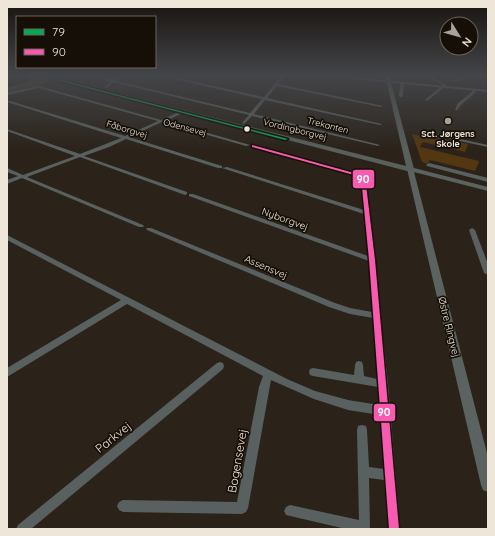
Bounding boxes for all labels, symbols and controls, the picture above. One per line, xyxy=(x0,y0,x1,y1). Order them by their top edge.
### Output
legend xyxy=(16,16,156,68)
north arrow xyxy=(439,16,479,56)
text: 79 xyxy=(52,24,65,39)
text: N xyxy=(459,35,475,49)
text: 90 xyxy=(52,44,66,59)
street label: Trekanten xyxy=(306,115,350,135)
street label: Odensevej xyxy=(162,116,208,138)
street label: Vordingborgvej xyxy=(262,116,328,142)
marker: Sct. Jørgens Skole xyxy=(443,116,453,126)
street label: Fåborgvej xyxy=(105,118,149,140)
unlabelled marker xyxy=(242,124,252,134)
place label: Sct. Jørgens Skole xyxy=(421,128,475,149)
line badge: 90 xyxy=(352,169,375,189)
text: 90 xyxy=(356,172,370,186)
street label: Nyborgvej xyxy=(260,205,310,233)
street label: Assensvej xyxy=(242,252,290,282)
street label: Østre Ringvej xyxy=(435,295,463,359)
line badge: 90 xyxy=(373,403,396,422)
text: 90 xyxy=(377,405,391,419)
street label: Parkvej xyxy=(92,418,134,456)
street label: Bogensevej xyxy=(224,428,250,494)

